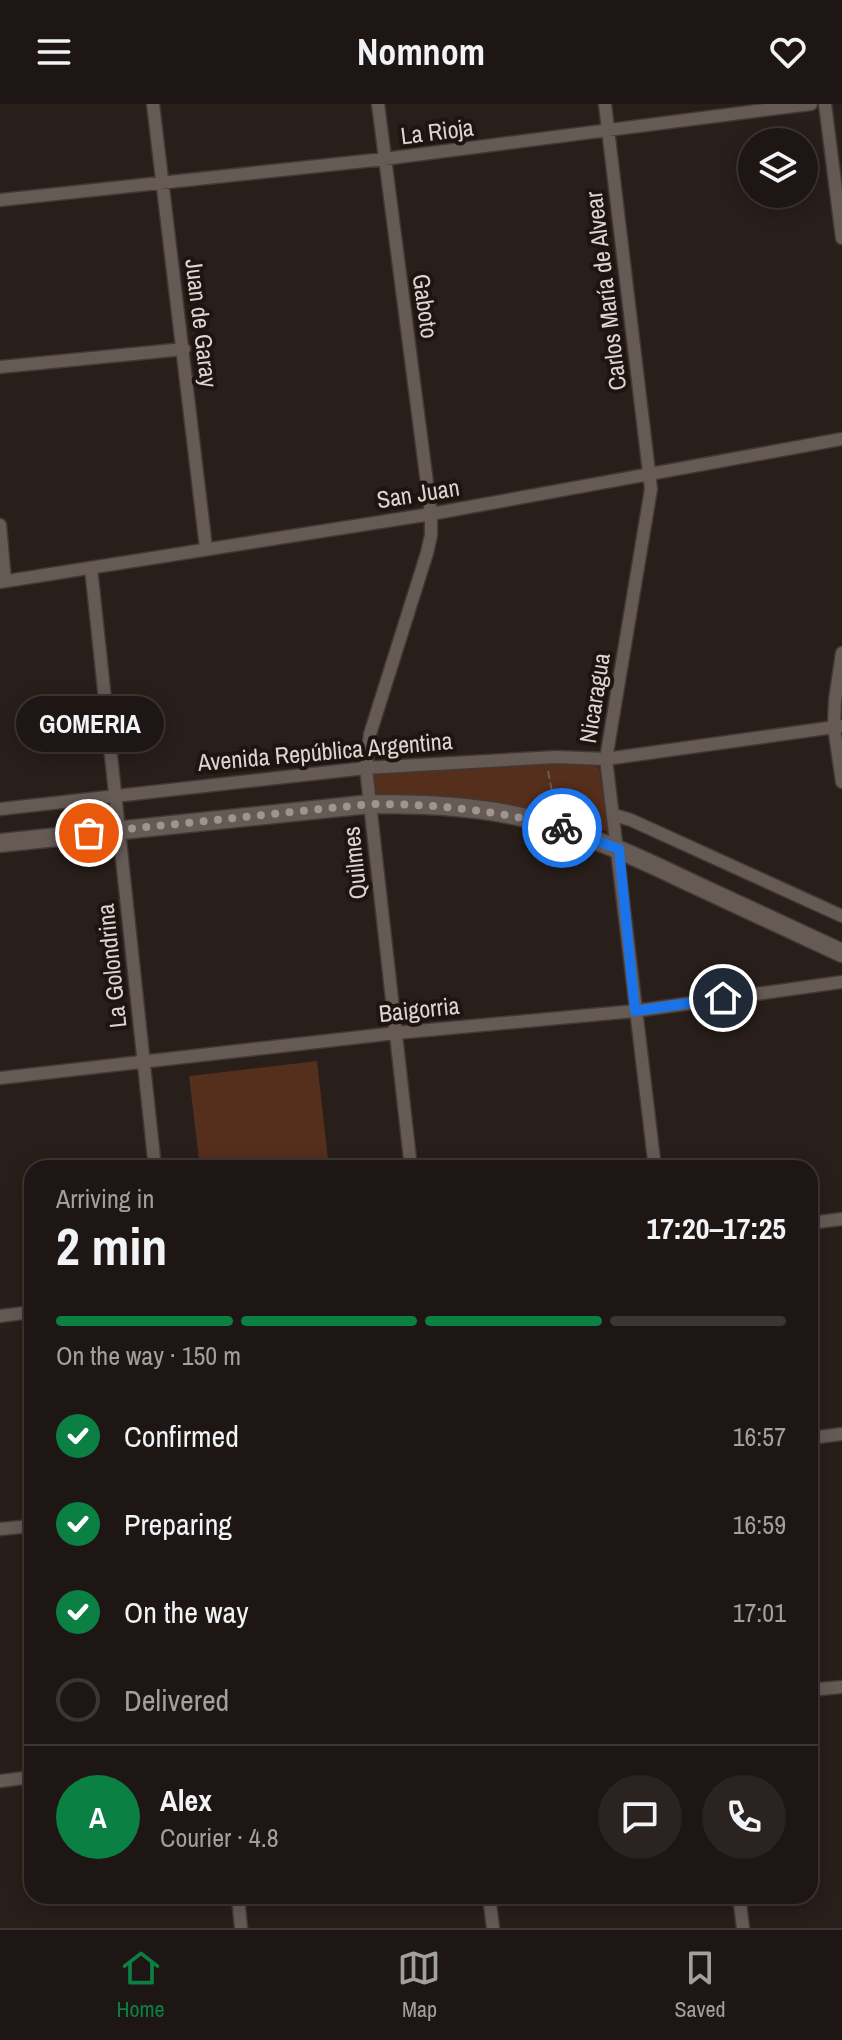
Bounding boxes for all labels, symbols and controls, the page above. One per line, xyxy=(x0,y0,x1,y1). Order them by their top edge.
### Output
text: Nomnom xyxy=(357,28,485,76)
icon: menu xyxy=(32,30,76,74)
icon: heart xyxy=(766,30,810,74)
street label: La Rioja xyxy=(399,111,475,151)
map controls xyxy=(738,128,818,208)
button: layers xyxy=(738,128,818,208)
street label: Carlos María de Alvear xyxy=(577,189,633,392)
street label: Juan de Garay xyxy=(178,257,226,389)
street label: Gaboto xyxy=(406,272,446,340)
street label: San Juan xyxy=(374,471,462,515)
street label: Nicaragua xyxy=(571,651,617,745)
callout: GOMERIA xyxy=(15,697,163,753)
text: GOMERIA xyxy=(39,706,141,741)
street label: Avenida República Argentina xyxy=(195,724,454,778)
courier xyxy=(522,788,602,868)
pin xyxy=(55,799,123,867)
icon: bike xyxy=(540,806,584,850)
icon: bag xyxy=(67,811,111,855)
street label: Quilmes xyxy=(334,825,374,901)
street label: La Golondrina xyxy=(89,902,133,1030)
pin xyxy=(689,964,757,1032)
icon: home xyxy=(701,976,745,1020)
street label: Baigorria xyxy=(377,989,461,1029)
text: Arriving in xyxy=(56,1181,154,1216)
text: 17:20–17:25 xyxy=(647,1208,786,1248)
text: 2 min xyxy=(56,1211,167,1281)
text: On the way · 150 m xyxy=(56,1338,241,1373)
icon: check xyxy=(56,1414,100,1458)
text: Confirmed xyxy=(124,1416,239,1456)
text: 16:57 xyxy=(733,1419,786,1454)
icon: check xyxy=(56,1502,100,1546)
text: Preparing xyxy=(124,1504,232,1544)
text: 16:59 xyxy=(733,1507,786,1542)
icon: check xyxy=(56,1590,100,1634)
text: On the way xyxy=(124,1592,248,1632)
text: 17:01 xyxy=(733,1595,786,1630)
text: Delivered xyxy=(124,1680,229,1720)
button: chat xyxy=(598,1775,682,1859)
button: phone xyxy=(702,1775,786,1859)
text: Alex xyxy=(160,1780,212,1820)
text: A xyxy=(89,1797,107,1837)
text: Courier · 4.8 xyxy=(160,1820,279,1855)
tab: Home xyxy=(116,1946,165,2024)
tab: Map xyxy=(397,1946,441,2024)
tab: Saved xyxy=(674,1946,726,2024)

